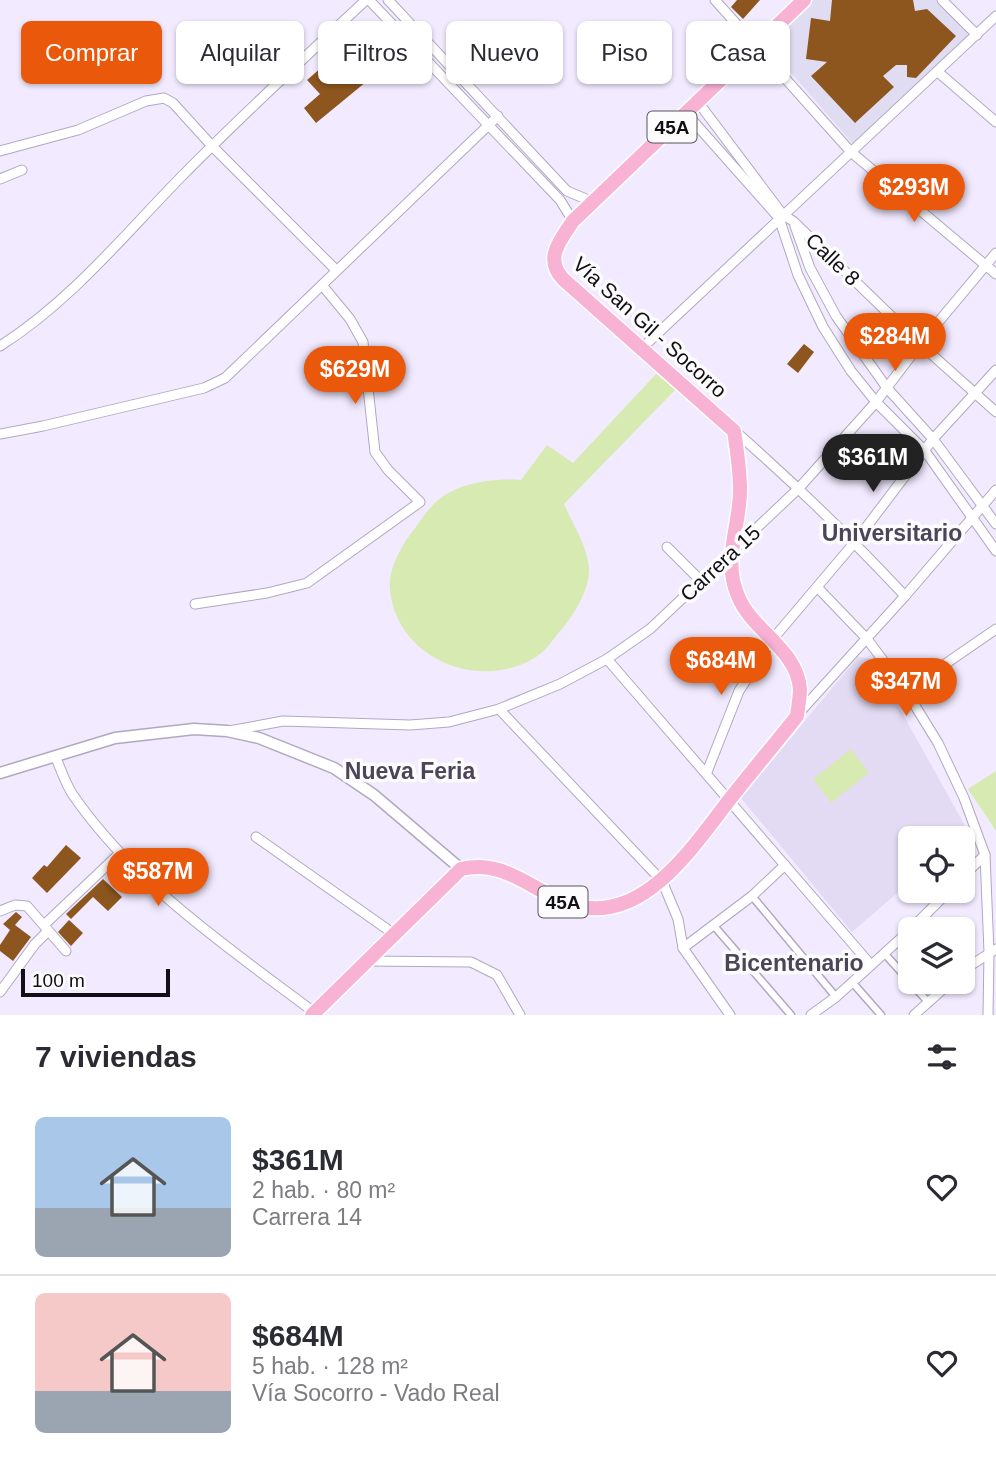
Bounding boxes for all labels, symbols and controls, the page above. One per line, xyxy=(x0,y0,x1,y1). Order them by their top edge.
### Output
chip: Comprar xyxy=(21,21,162,84)
chip: Alquilar xyxy=(176,21,304,84)
chip: Filtros xyxy=(318,21,432,84)
chip: Nuevo xyxy=(446,21,563,84)
chip: Piso xyxy=(577,21,672,84)
chip: Casa xyxy=(686,21,790,84)
road number: 45A xyxy=(648,111,696,142)
pin: $293M xyxy=(865,164,963,224)
text: $293M xyxy=(879,174,949,200)
street label: Calle 8 xyxy=(801,228,865,290)
street label: Vía San Gil - Socorro xyxy=(569,252,731,402)
pin: $284M xyxy=(846,314,944,373)
text: $284M xyxy=(860,323,930,349)
pin: $629M xyxy=(306,346,404,406)
text: $629M xyxy=(320,356,390,382)
pin: $361M xyxy=(824,434,922,494)
text: $361M xyxy=(838,444,908,470)
street label: Carrera 15 xyxy=(675,520,765,606)
district label: Universitario xyxy=(822,520,962,546)
pin: $684M xyxy=(672,638,770,697)
text: $684M xyxy=(686,647,756,673)
pin: $347M xyxy=(857,658,955,718)
text: $347M xyxy=(871,668,941,694)
district label: Nueva Feria xyxy=(345,758,475,784)
map controls xyxy=(898,826,975,994)
button: locate xyxy=(898,826,975,903)
pin: $587M xyxy=(109,848,207,908)
text: $587M xyxy=(123,858,193,884)
road number: 45A xyxy=(538,887,588,918)
button: layers xyxy=(898,917,975,994)
district label: Bicentenario xyxy=(724,950,864,976)
scale bar xyxy=(21,966,170,998)
text: 100 m xyxy=(32,970,85,991)
icon: filters xyxy=(923,1038,961,1076)
text: 7 viviendas xyxy=(35,1040,197,1073)
text: $361M xyxy=(252,1143,344,1176)
icon: home xyxy=(91,1145,175,1229)
icon: heart xyxy=(923,1168,961,1206)
text: 2 hab. · 80 m² xyxy=(252,1177,395,1203)
text: Carrera 14 xyxy=(252,1204,362,1230)
text: $684M xyxy=(252,1319,344,1352)
icon: home xyxy=(91,1321,175,1405)
icon: heart xyxy=(923,1344,961,1382)
text: 5 hab. · 128 m² xyxy=(252,1353,408,1379)
text: Vía Socorro - Vado Real xyxy=(252,1380,500,1406)

